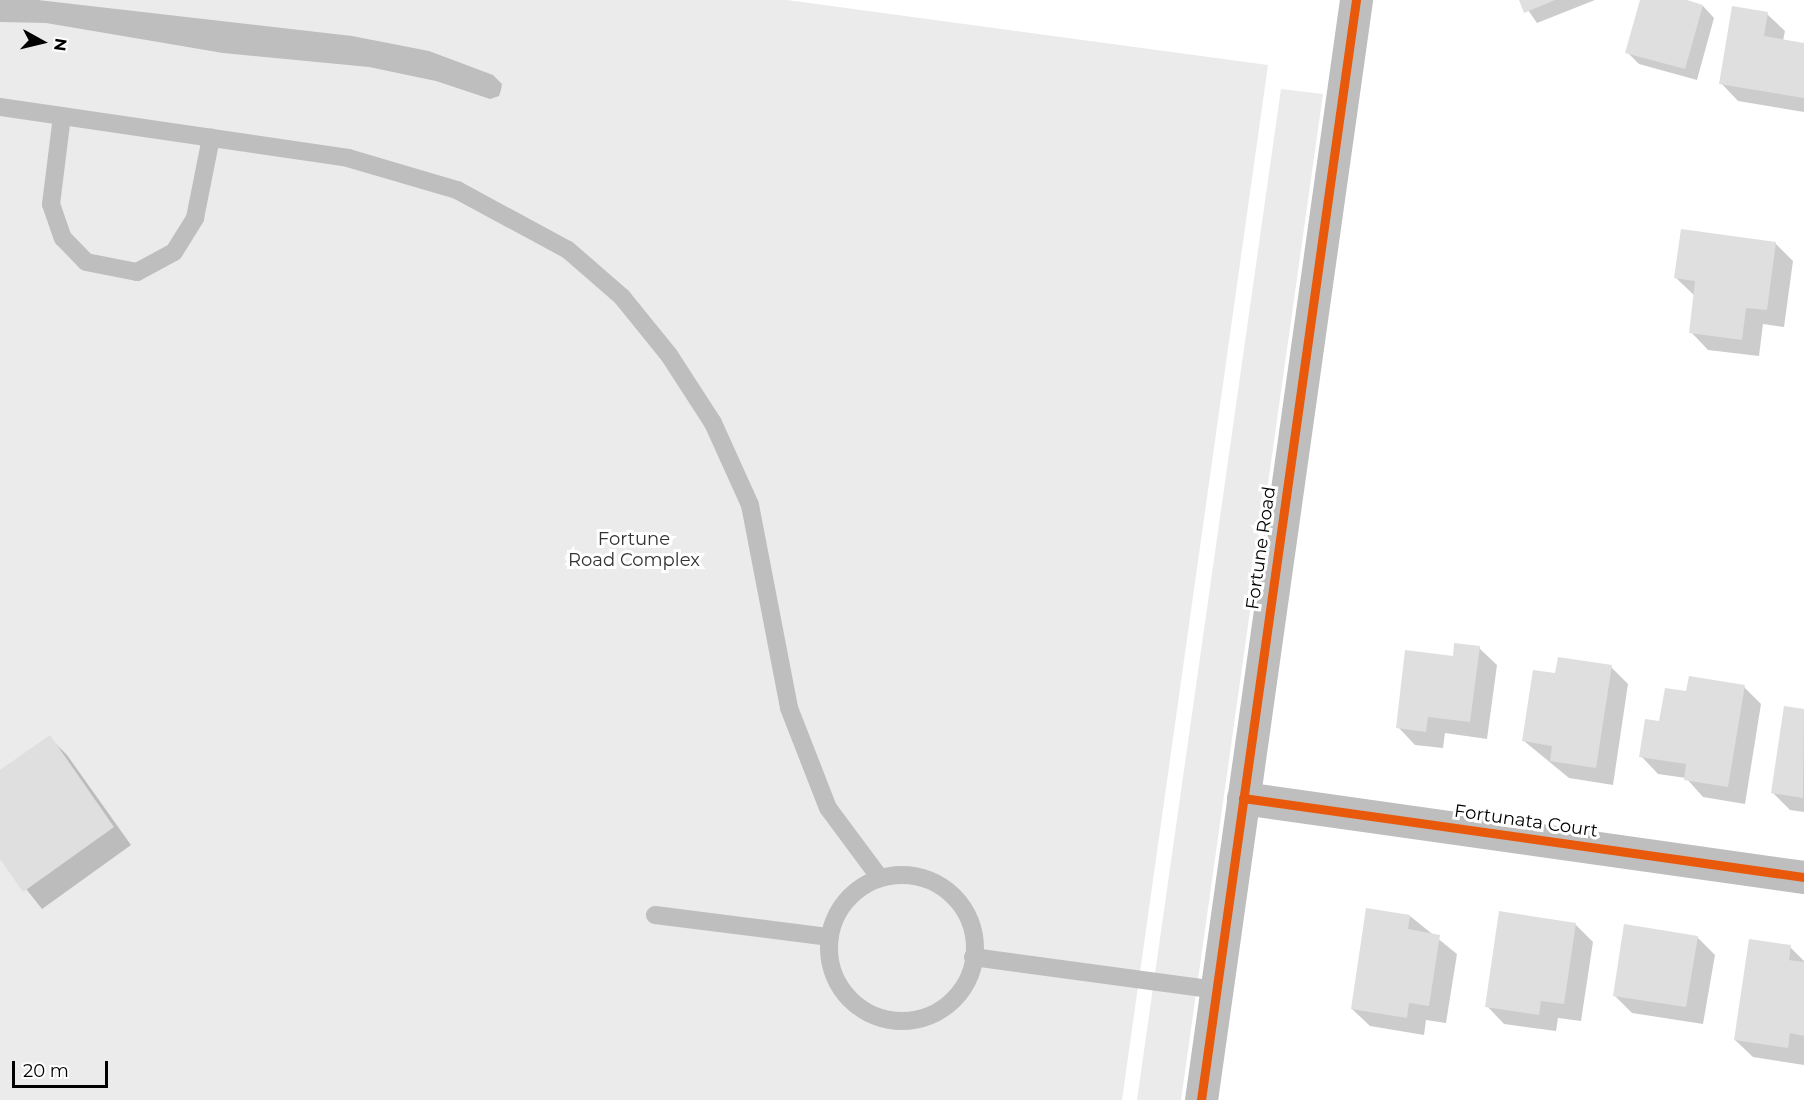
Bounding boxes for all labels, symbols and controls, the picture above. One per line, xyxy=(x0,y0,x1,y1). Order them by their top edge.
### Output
north arrow xyxy=(12,12,72,72)
text: N xyxy=(50,37,71,52)
street label: Fortune Road xyxy=(1242,485,1280,611)
park label: Fortune Road Complex xyxy=(568,529,700,572)
street label: Fortunata Court xyxy=(1453,800,1599,842)
scale bar xyxy=(15,1049,111,1087)
text: 20 m xyxy=(23,1060,69,1082)

